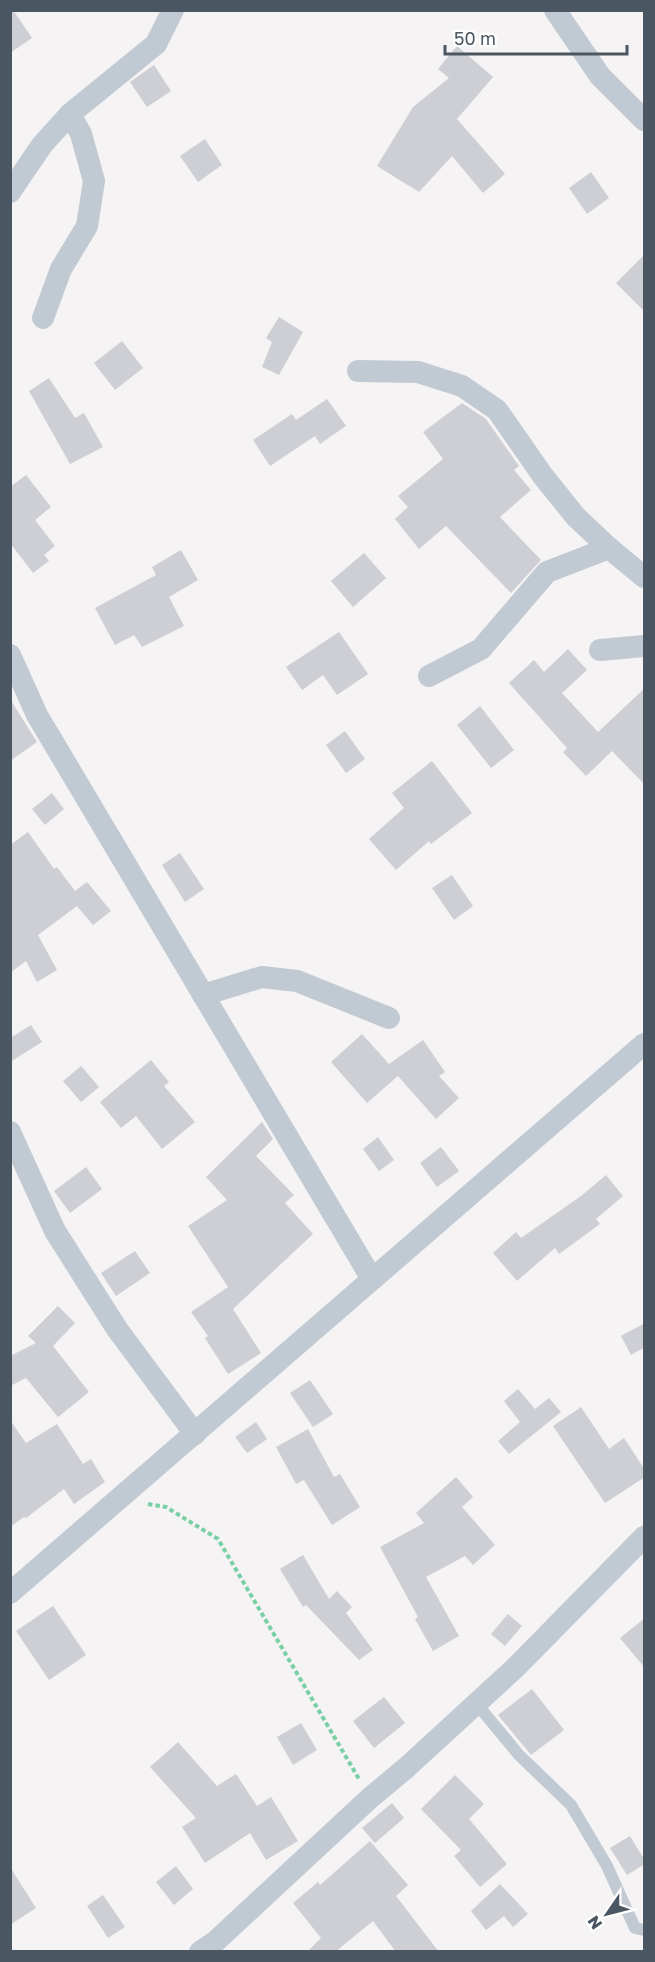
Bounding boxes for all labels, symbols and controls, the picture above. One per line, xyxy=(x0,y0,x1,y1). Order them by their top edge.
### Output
scale bar xyxy=(445,18,626,56)
text: 50 m xyxy=(454,27,496,49)
north arrow xyxy=(577,1884,637,1944)
text: N xyxy=(583,1912,606,1933)

